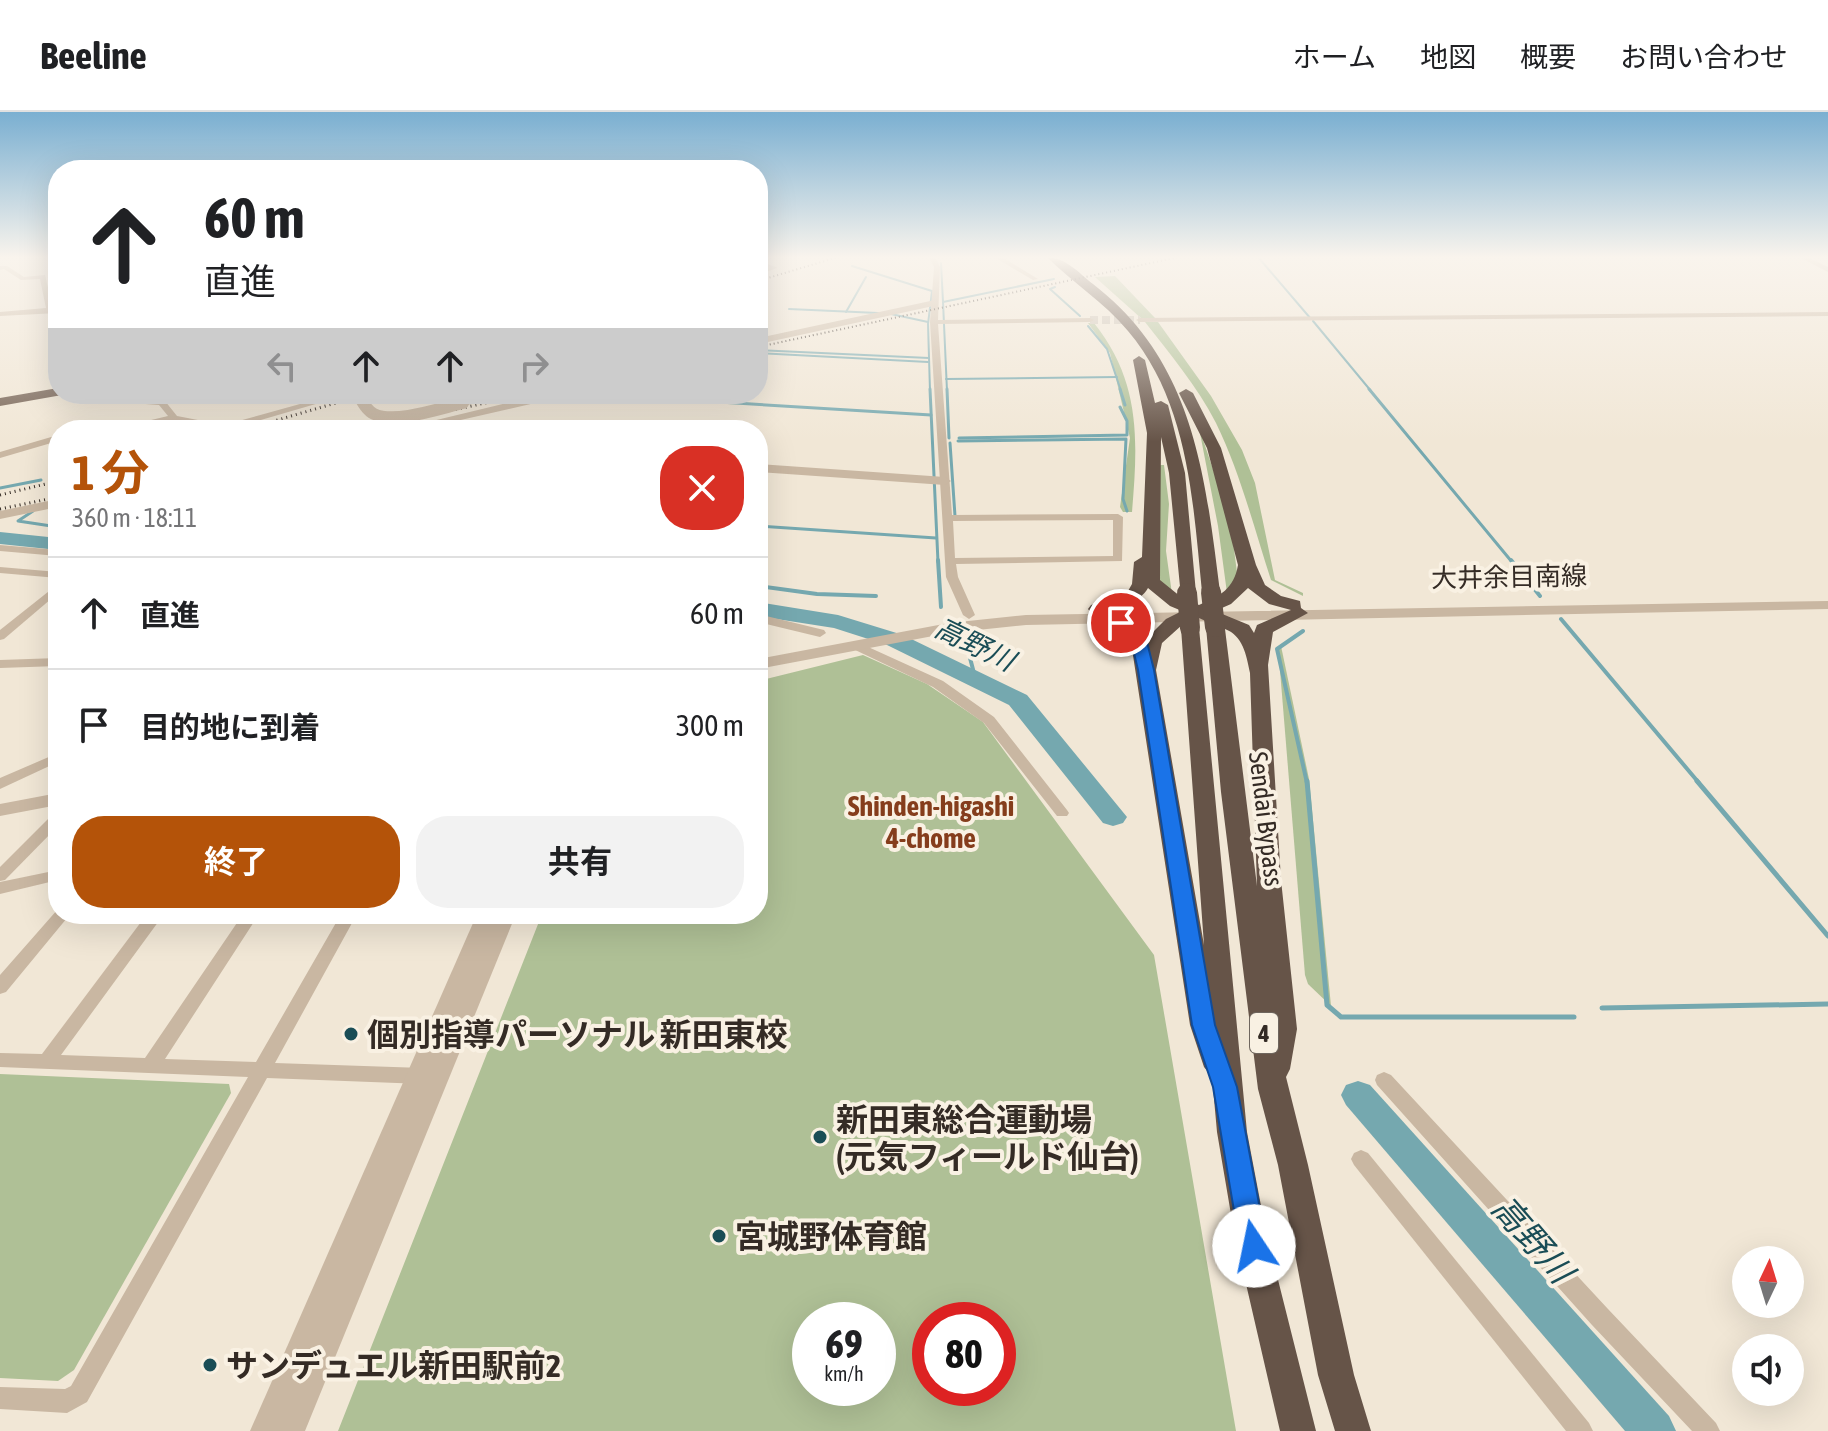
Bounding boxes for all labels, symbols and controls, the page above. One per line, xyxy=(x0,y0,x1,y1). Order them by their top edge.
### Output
text: Beeline xyxy=(40,34,147,77)
text: ホーム xyxy=(1293,41,1376,73)
text: 地図 xyxy=(1420,41,1476,73)
text: 概要 xyxy=(1520,41,1576,73)
text: お問い合わせ xyxy=(1620,41,1788,73)
text: 60 m xyxy=(204,186,305,250)
icon: ahead xyxy=(72,192,176,296)
text: 直進 xyxy=(204,260,276,302)
icon: left xyxy=(260,344,304,388)
icon: ahead xyxy=(344,344,388,388)
icon: ahead xyxy=(428,344,472,388)
icon: right xyxy=(512,344,556,388)
text: 1 分 xyxy=(72,445,149,500)
button: close xyxy=(660,446,744,530)
text: 360 m · 18:11 xyxy=(72,503,197,533)
street label: 大井余目南線 xyxy=(1431,561,1587,593)
pin xyxy=(1087,589,1155,657)
icon: ahead xyxy=(72,591,116,635)
text: 60 m xyxy=(690,596,744,630)
text: 直進 xyxy=(140,598,200,632)
icon: arrive xyxy=(1099,601,1143,645)
water label: 高野川 xyxy=(930,611,1022,678)
icon: arrive xyxy=(72,703,116,747)
text: 300 m xyxy=(676,708,744,742)
text: 目的地に到着 xyxy=(140,710,320,744)
street label: Sendai Bypass xyxy=(1243,750,1289,888)
district label: Shinden-higashi 4-chome xyxy=(848,790,1014,854)
button: 終了 xyxy=(72,816,400,908)
button: 共有 xyxy=(416,816,744,908)
road number: 4 xyxy=(1250,1013,1278,1053)
place label: 個別指導パーソナル 新田東校 xyxy=(367,1016,787,1053)
marker: 個別指導パーソナル 新田東校 xyxy=(342,1025,360,1043)
place label: 新田東総合運動場 (元気フィールド仙台) xyxy=(836,1101,1139,1175)
marker: 新田東総合運動場 (元気フィールド仙台) xyxy=(811,1128,829,1146)
water label: 高野川 xyxy=(1485,1188,1583,1293)
position arrow xyxy=(1212,1204,1296,1288)
place label: 宮城野体育館 xyxy=(735,1218,927,1255)
marker: 宮城野体育館 xyxy=(710,1227,728,1245)
north arrow xyxy=(1732,1246,1804,1318)
map controls xyxy=(1732,1246,1804,1406)
speed limit sign: 80 xyxy=(912,1302,1016,1406)
text: 69 xyxy=(825,1321,863,1366)
button: sound xyxy=(1732,1334,1804,1406)
place label: サンデュエル新田駅前2 xyxy=(226,1347,561,1384)
marker: サンデュエル新田駅前2 xyxy=(201,1356,219,1374)
text: km/h xyxy=(824,1362,864,1385)

